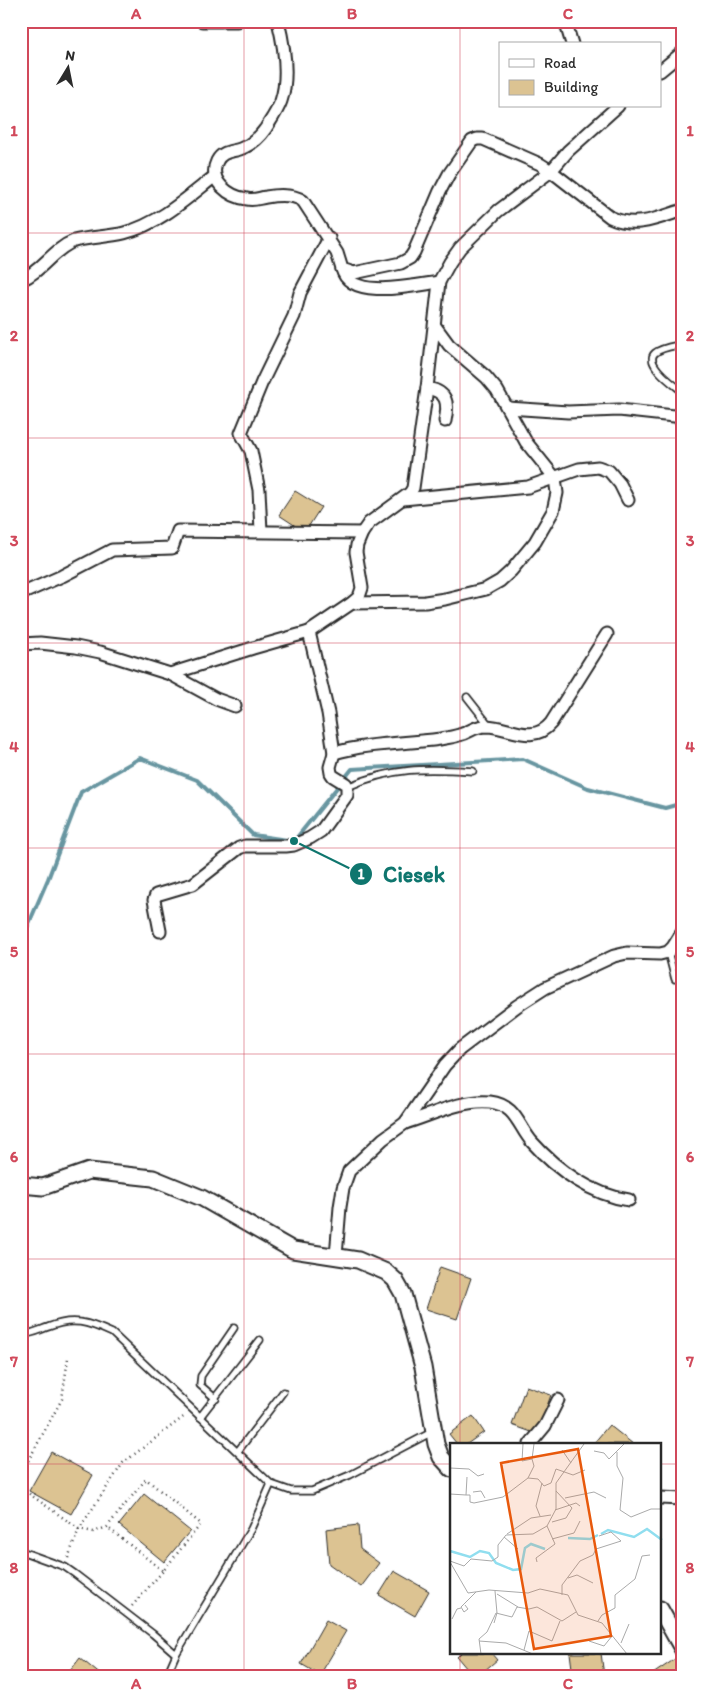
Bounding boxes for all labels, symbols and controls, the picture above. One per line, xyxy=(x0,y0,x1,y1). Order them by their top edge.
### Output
text: A xyxy=(130,4,142,23)
text: B xyxy=(347,4,358,23)
text: C xyxy=(563,4,574,23)
north arrow xyxy=(42,42,92,92)
legend xyxy=(499,42,662,108)
text: N xyxy=(64,46,76,65)
text: Road xyxy=(544,54,577,72)
text: Building xyxy=(544,78,598,96)
text: 1 xyxy=(10,121,18,140)
text: 1 xyxy=(686,121,694,140)
text: 2 xyxy=(10,326,19,345)
text: 2 xyxy=(686,326,695,345)
text: 3 xyxy=(10,531,19,550)
text: 3 xyxy=(686,531,695,550)
text: 4 xyxy=(9,737,19,756)
text: 4 xyxy=(685,737,695,756)
callout: Ciesek xyxy=(348,856,455,893)
text: Ciesek xyxy=(383,861,446,888)
text: 1 xyxy=(358,865,365,883)
text: 5 xyxy=(10,942,19,961)
text: 5 xyxy=(686,942,695,961)
text: 6 xyxy=(10,1147,19,1166)
text: 6 xyxy=(686,1147,695,1166)
text: 7 xyxy=(9,1352,18,1371)
text: 7 xyxy=(685,1352,694,1371)
inset map xyxy=(450,1443,662,1654)
text: 8 xyxy=(10,1558,19,1577)
text: 8 xyxy=(686,1558,695,1577)
text: A xyxy=(130,1674,142,1693)
text: B xyxy=(347,1674,358,1693)
text: C xyxy=(563,1674,574,1693)

